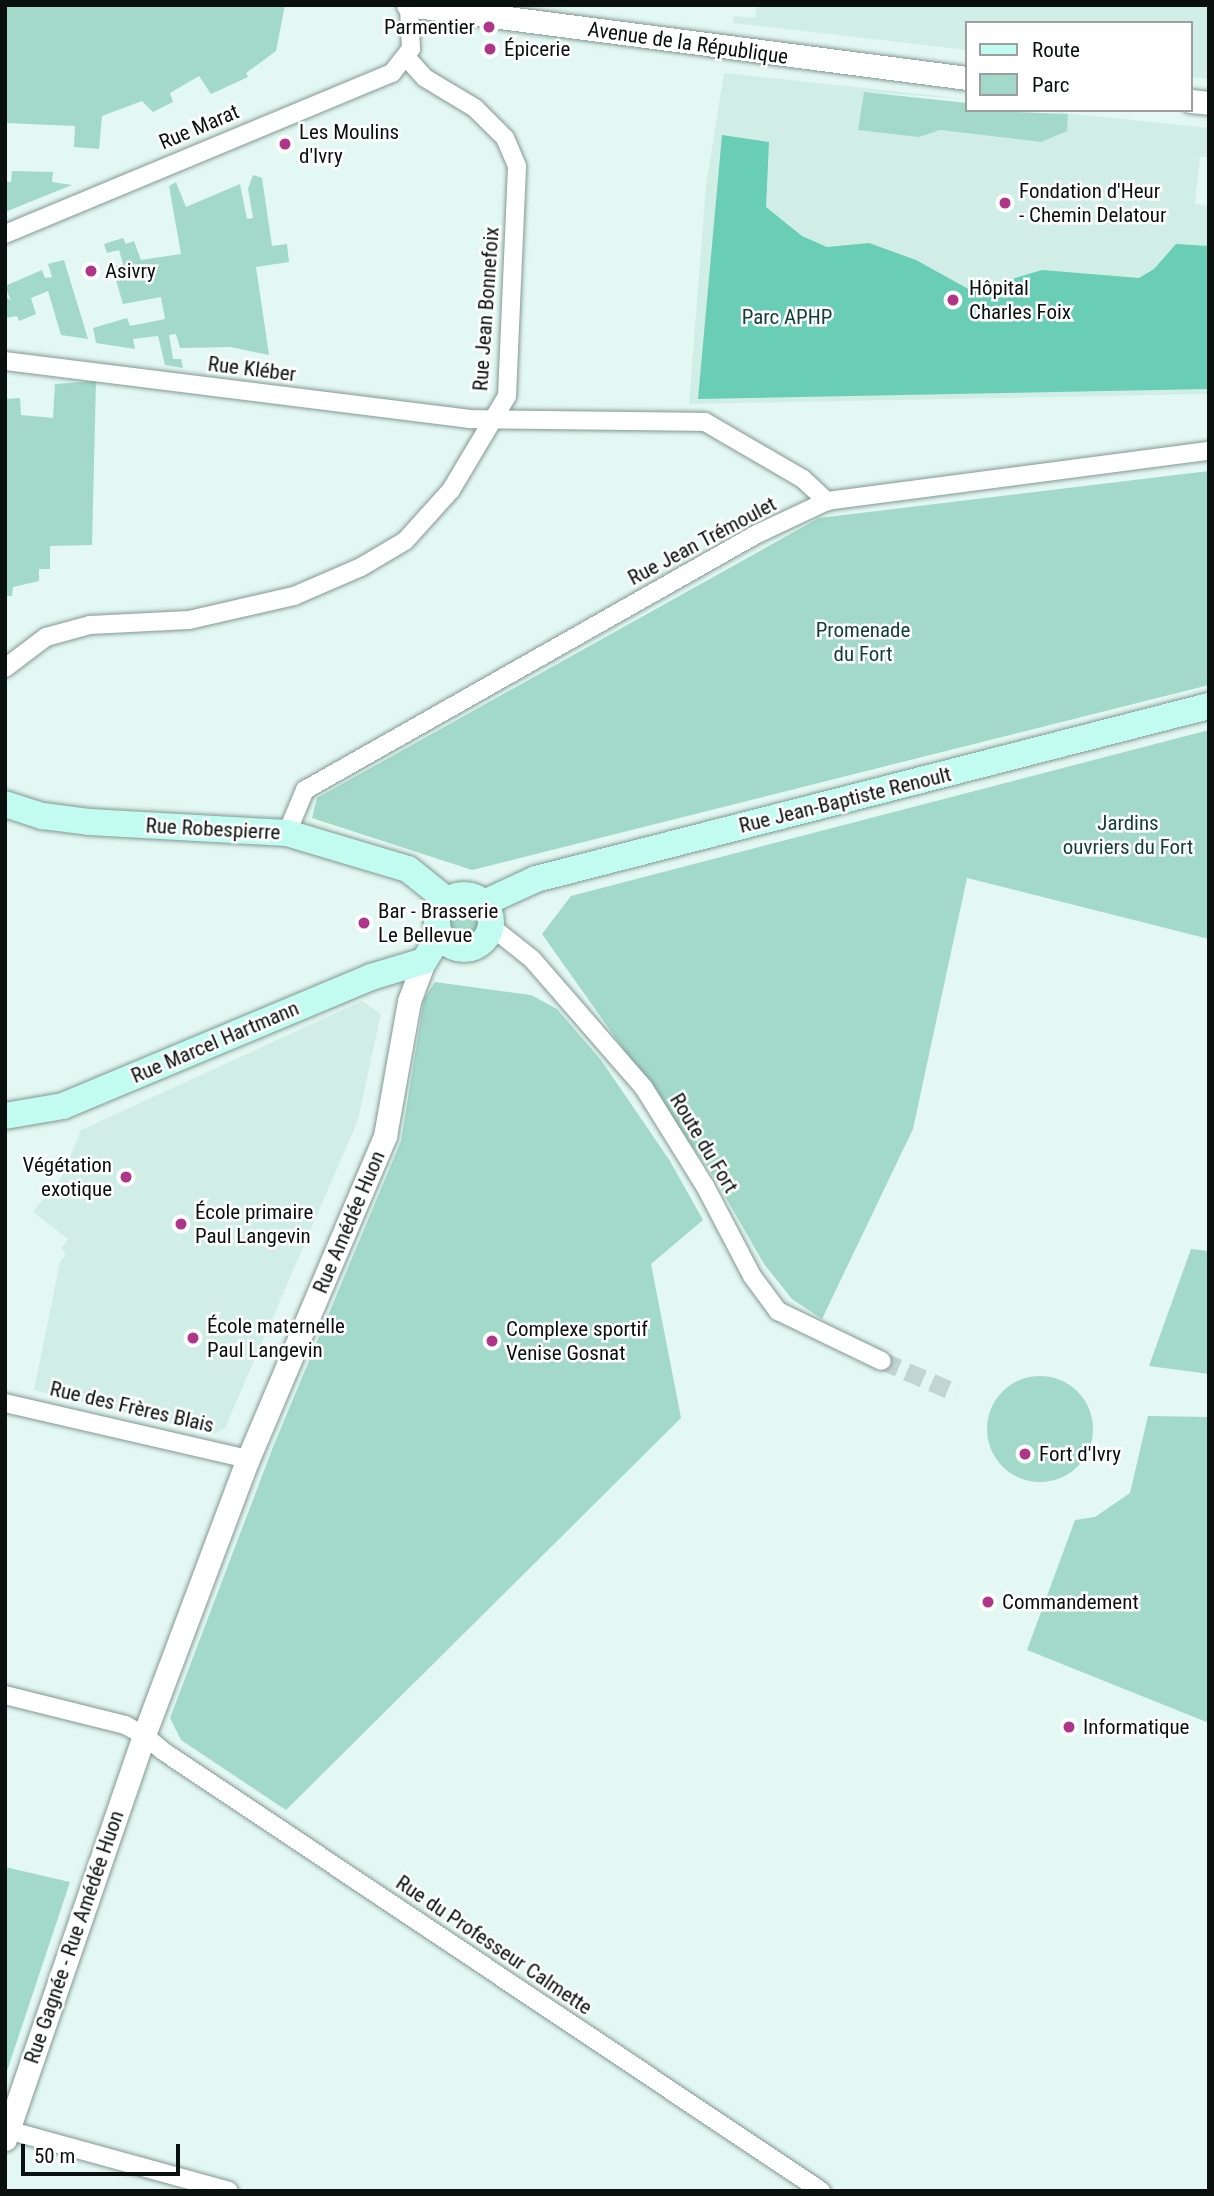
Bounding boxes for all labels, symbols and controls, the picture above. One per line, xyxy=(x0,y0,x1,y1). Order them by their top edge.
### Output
place label: Parmentier xyxy=(384,14,475,40)
street label: Avenue de la République xyxy=(586,16,790,70)
marker: Parmentier xyxy=(481,19,497,35)
legend xyxy=(965,21,1193,112)
place label: Épicerie xyxy=(504,36,570,62)
text: Route xyxy=(1032,38,1080,62)
marker: Épicerie xyxy=(482,41,498,57)
text: Parc xyxy=(1032,73,1070,97)
street label: Rue Marat xyxy=(155,99,243,155)
place label: Les Moulins d'Ivry xyxy=(299,119,399,169)
marker: Les Moulins d'Ivry xyxy=(277,136,293,152)
place label: Fondation d'Heur - Chemin Delatour xyxy=(1019,178,1166,228)
marker: Fondation d'Heur - Chemin Delatour xyxy=(997,195,1013,211)
street label: Rue Jean Bonnefoix xyxy=(468,226,504,392)
place label: Asivry xyxy=(105,258,156,284)
marker: Asivry xyxy=(83,263,99,279)
place label: Hôpital Charles Foix xyxy=(969,275,1071,325)
marker: Hôpital Charles Foix xyxy=(943,290,963,310)
park label: Parc APHP xyxy=(742,304,832,330)
street label: Rue Kléber xyxy=(206,351,298,387)
street label: Rue Jean Trémoulet xyxy=(623,491,781,591)
park label: Promenade du Fort xyxy=(816,617,910,667)
street label: Rue Jean-Baptiste Renoult xyxy=(736,761,954,839)
park label: Jardins ouvriers du Fort xyxy=(1063,810,1193,860)
street label: Rue Robespierre xyxy=(145,813,281,845)
place label: Bar - Brasserie Le Bellevue xyxy=(378,898,498,948)
marker: Bar - Brasserie Le Bellevue xyxy=(356,915,372,931)
street label: Rue Marcel Hartmann xyxy=(127,995,303,1089)
street label: Route du Fort xyxy=(664,1089,744,1197)
street label: Rue Amédée Huon xyxy=(308,1147,390,1297)
place label: Végétation exotique xyxy=(23,1152,112,1202)
marker: Végétation exotique xyxy=(118,1169,134,1185)
place label: École primaire Paul Langevin xyxy=(195,1199,313,1249)
marker: École primaire Paul Langevin xyxy=(173,1216,189,1232)
place label: École maternelle Paul Langevin xyxy=(207,1313,345,1363)
place label: Complexe sportif Venise Gosnat xyxy=(506,1316,648,1366)
marker: École maternelle Paul Langevin xyxy=(185,1330,201,1346)
marker: Complexe sportif Venise Gosnat xyxy=(484,1333,500,1349)
street label: Rue des Frères Blais xyxy=(47,1376,217,1438)
place label: Fort d'Ivry xyxy=(1039,1441,1121,1467)
marker: Fort d'Ivry xyxy=(1017,1446,1033,1462)
place label: Commandement xyxy=(1002,1589,1139,1615)
marker: Commandement xyxy=(980,1594,996,1610)
place label: Informatique xyxy=(1083,1714,1189,1740)
marker: Informatique xyxy=(1061,1719,1077,1735)
street label: Rue Gagnée - Rue Amédée Huon xyxy=(19,1807,129,2067)
street label: Rue du Professeur Calmette xyxy=(391,1870,597,2020)
scale bar xyxy=(24,2130,184,2174)
text: 50 m xyxy=(34,2144,75,2168)

